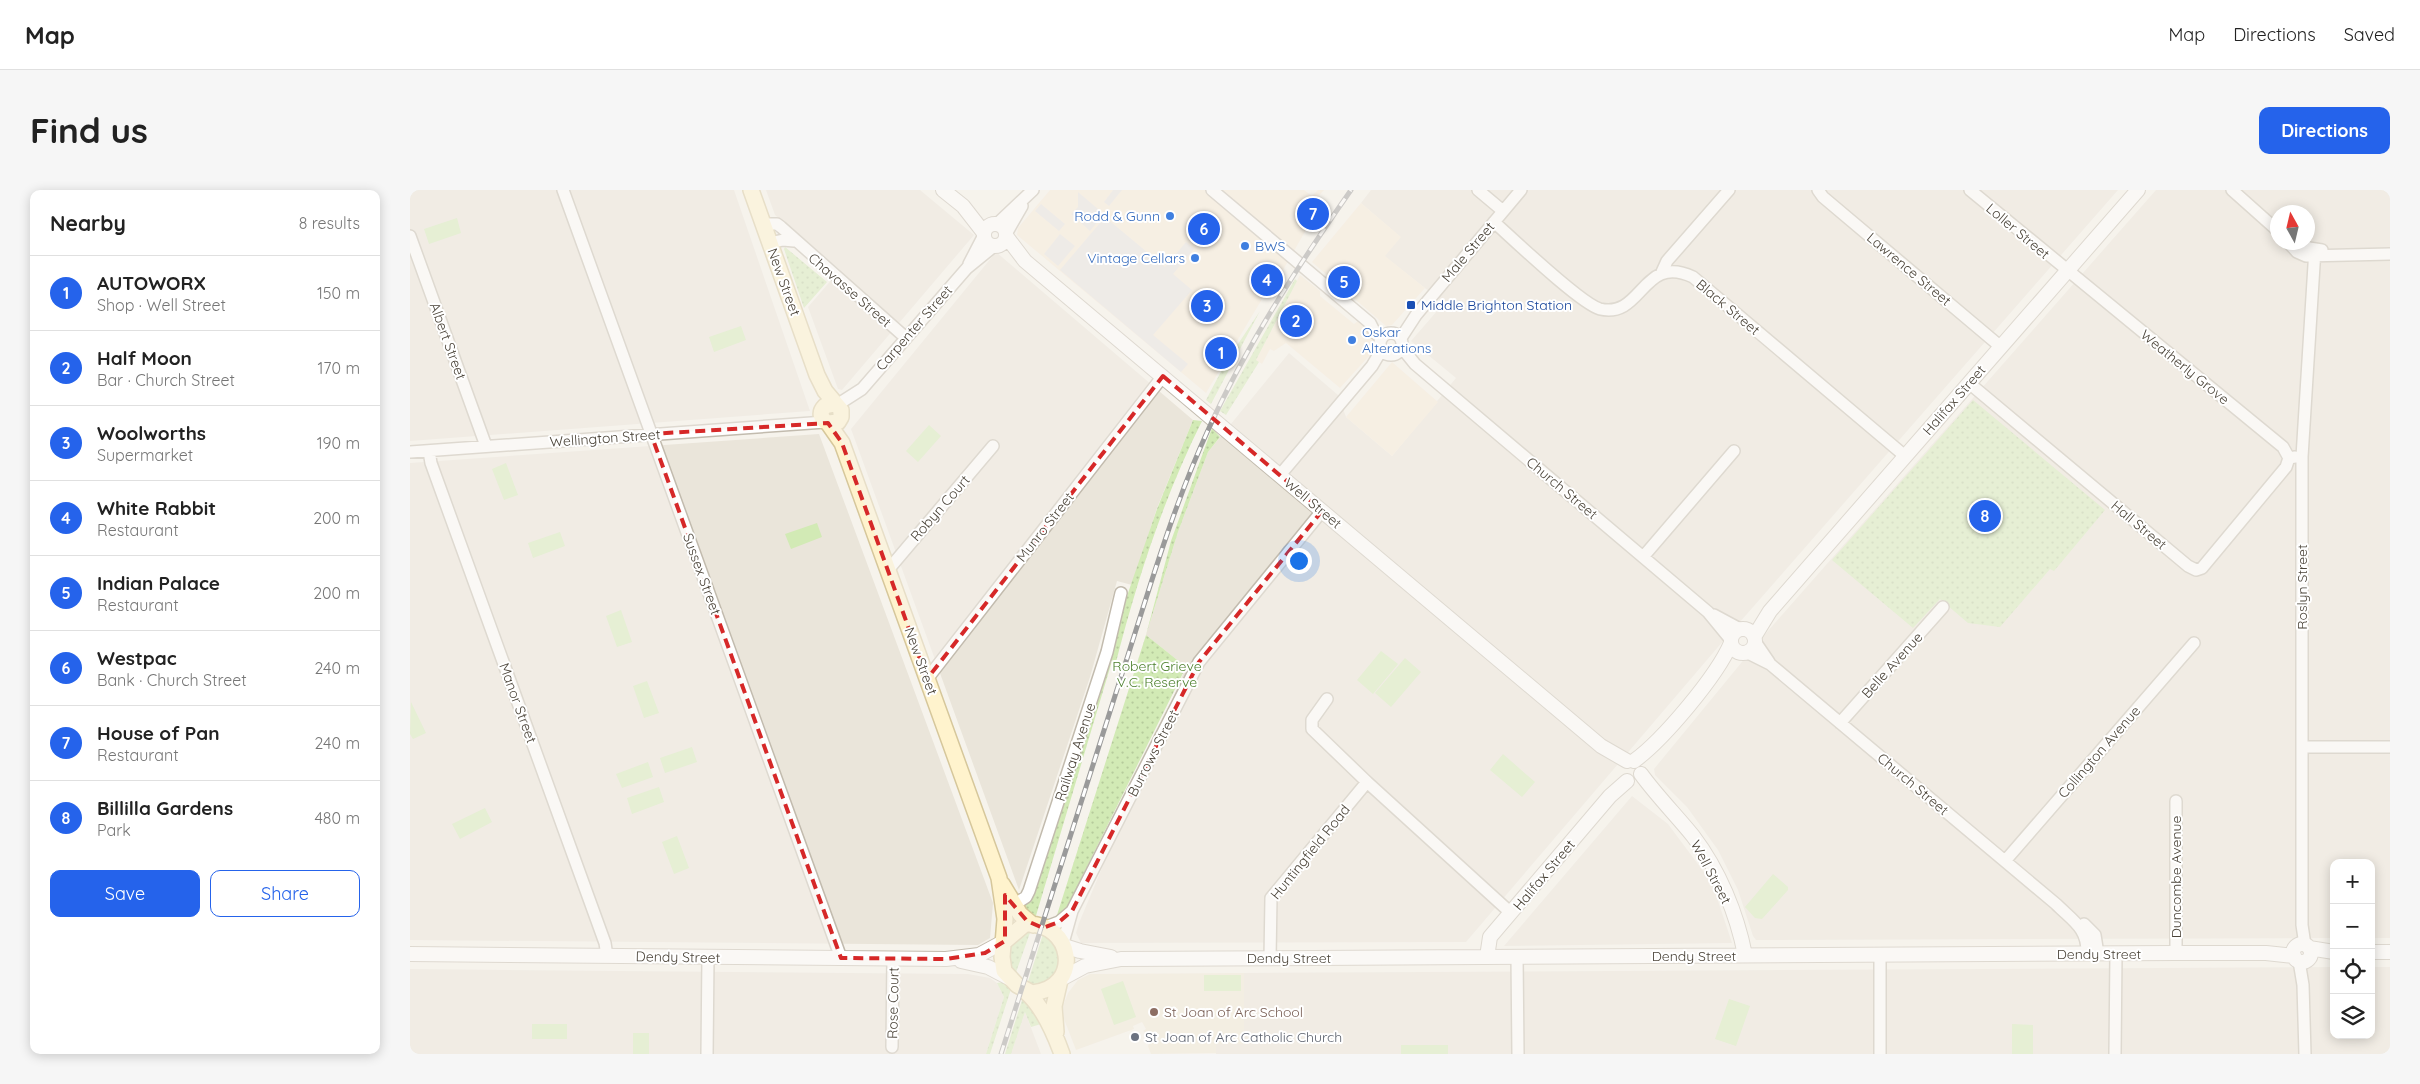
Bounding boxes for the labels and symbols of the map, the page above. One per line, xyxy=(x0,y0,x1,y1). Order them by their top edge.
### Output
pin: 7 xyxy=(1297,195,1329,233)
street label: Loller Street xyxy=(1982,199,2054,263)
north arrow xyxy=(2270,205,2315,250)
place label: Rodd & Gunn xyxy=(1074,207,1160,225)
marker: Rodd & Gunn xyxy=(1164,210,1176,222)
pin: 6 xyxy=(1188,210,1220,248)
street label: Male Street xyxy=(1438,218,1499,286)
street label: Lawrence Street xyxy=(1863,228,1955,310)
place label: BWS xyxy=(1255,237,1285,255)
marker: BWS xyxy=(1239,240,1251,252)
street label: New Street xyxy=(763,246,805,319)
street label: Chavasse Street xyxy=(805,249,895,331)
place label: Vintage Cellars xyxy=(1087,249,1185,267)
marker: Vintage Cellars xyxy=(1189,252,1201,264)
pin: 4 xyxy=(1251,261,1283,299)
pin: 5 xyxy=(1328,263,1360,301)
street label: Black Street xyxy=(1692,275,1764,339)
street label: Carpenter Street xyxy=(872,281,956,374)
pin: 3 xyxy=(1191,287,1223,325)
place label: Middle Brighton Station xyxy=(1421,296,1572,314)
marker: Middle Brighton Station xyxy=(1405,299,1417,311)
street label: Albert Street xyxy=(426,300,470,382)
pin: 2 xyxy=(1280,302,1312,340)
place label: Oskar Alterations xyxy=(1362,323,1431,357)
street label: Weatherly Grove xyxy=(2137,326,2233,408)
pin: 1 xyxy=(1205,334,1237,372)
marker: Oskar Alterations xyxy=(1346,334,1358,346)
street label: Halifax Street xyxy=(1919,361,1990,439)
street label: Wellington Street xyxy=(549,425,661,451)
street label: Church Street xyxy=(1523,453,1601,523)
street label: Robyn Court xyxy=(906,471,974,545)
street label: Well Street xyxy=(1280,474,1346,532)
street label: Munro Street xyxy=(1012,488,1078,565)
pin: 8 xyxy=(1969,497,2001,535)
street label: Hall Street xyxy=(2108,497,2171,554)
street label: Sussex Street xyxy=(679,531,725,618)
street label: Roslyn Street xyxy=(2293,544,2311,630)
your location xyxy=(1286,548,1312,574)
street label: New Street xyxy=(900,625,942,698)
street label: Belle Avenue xyxy=(1858,628,1926,702)
park label: Robert Grieve V.C. Reserve xyxy=(1112,657,1202,691)
street label: Manor Street xyxy=(495,660,541,746)
street label: Railway Avenue xyxy=(1051,700,1099,804)
street label: Collington Avenue xyxy=(2054,702,2144,802)
street label: Burrows Street xyxy=(1123,706,1183,799)
street label: Church Street xyxy=(1874,749,1952,819)
street label: Huntingfield Road xyxy=(1266,801,1354,903)
street label: Duncombe Avenue xyxy=(2167,816,2185,938)
street label: Halifax Street xyxy=(1509,836,1579,914)
street label: Well Street xyxy=(1687,837,1735,907)
street label: Dendy Street xyxy=(2057,945,2142,963)
street label: Dendy Street xyxy=(635,947,721,967)
street label: Dendy Street xyxy=(1652,947,1737,965)
street label: Dendy Street xyxy=(1247,949,1332,967)
street label: Rose Court xyxy=(883,967,903,1039)
place label: St Joan of Arc School xyxy=(1164,1003,1303,1021)
marker: St Joan of Arc School xyxy=(1148,1006,1160,1018)
place label: St Joan of Arc Catholic Church xyxy=(1145,1028,1342,1046)
marker: St Joan of Arc Catholic Church xyxy=(1129,1031,1141,1043)

